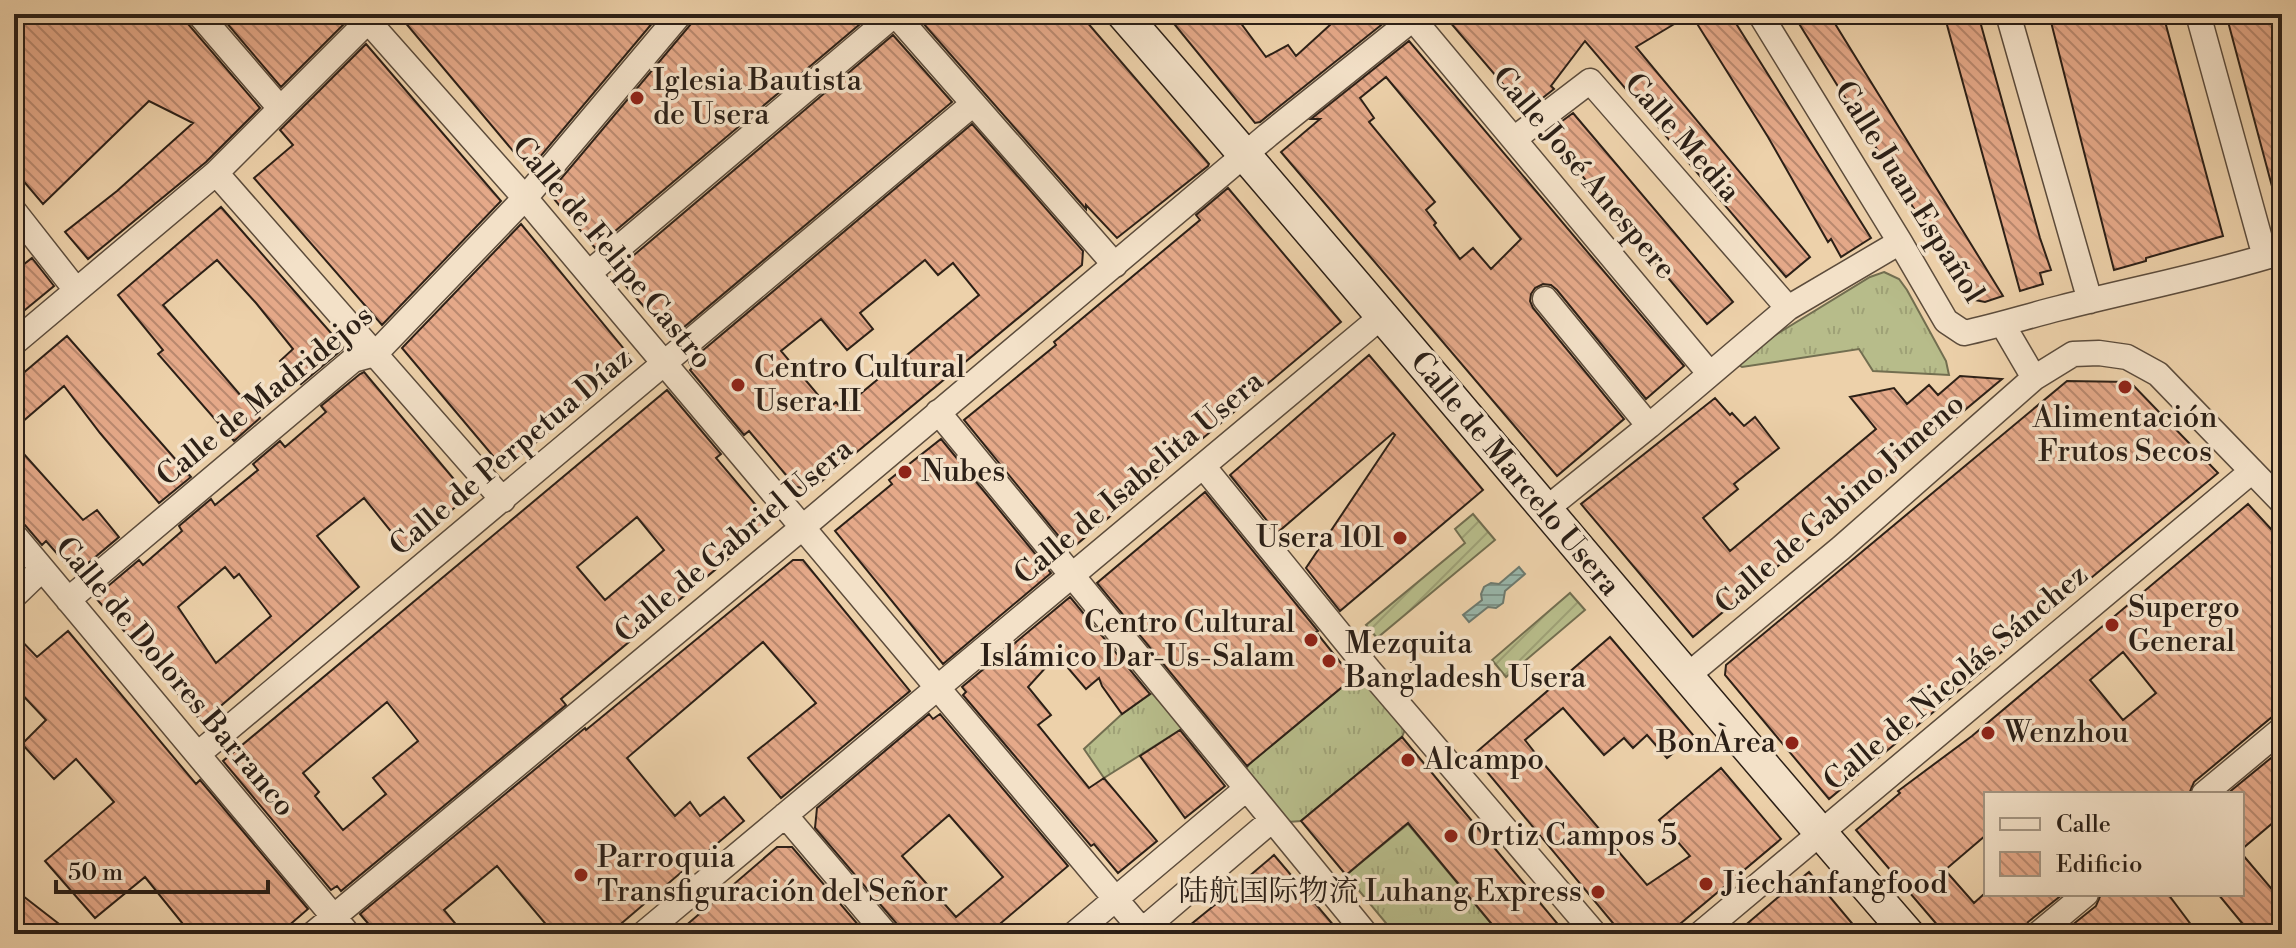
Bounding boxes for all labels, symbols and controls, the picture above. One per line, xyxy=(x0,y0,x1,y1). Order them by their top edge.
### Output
street label: Calle José Anespere xyxy=(1484,59,1684,287)
place label: Iglesia Bautista de Usera xyxy=(653,62,863,134)
street label: Calle Media xyxy=(1616,66,1749,211)
street label: Calle Juan Español xyxy=(1826,74,1992,310)
marker: Iglesia Bautista de Usera xyxy=(628,89,646,107)
street label: Calle de Felipe Castro xyxy=(503,129,721,377)
street label: Calle de Madridejos xyxy=(149,297,381,495)
street label: Calle de Perpetua Díaz xyxy=(382,339,640,565)
street label: Calle de Marcelo Usera xyxy=(1402,344,1629,605)
place label: Centro Cultural Usera II xyxy=(754,349,965,421)
street label: Calle de Isabelita Usera xyxy=(1006,362,1272,594)
marker: Centro Cultural Usera II xyxy=(729,376,747,394)
marker: Alimentación Frutos Secos xyxy=(2116,378,2134,396)
street label: Calle de Gabino Jimeno xyxy=(1707,385,1973,623)
place label: Alimentación Frutos Secos xyxy=(2032,399,2217,471)
street label: Calle de Gabriel Usera xyxy=(607,430,862,652)
place label: Nubes xyxy=(921,453,1005,491)
marker: Nubes xyxy=(896,463,914,481)
place label: Usera 101 xyxy=(1256,519,1384,557)
street label: Calle de Dolores Barranco xyxy=(47,529,303,825)
marker: Usera 101 xyxy=(1391,529,1409,547)
street label: Calle de Nicolás Sánchez xyxy=(1816,556,2096,800)
place label: Supergo General xyxy=(2128,589,2240,661)
place label: Centro Cultural Islámico Dar-Us-Salam xyxy=(980,604,1295,676)
marker: Supergo General xyxy=(2103,616,2121,634)
place label: Mezquita Bangladesh Usera xyxy=(1344,625,1587,697)
marker: Centro Cultural Islámico Dar-Us-Salam xyxy=(1302,631,1320,649)
marker: Mezquita Bangladesh Usera xyxy=(1320,652,1338,670)
place label: Wenzhou xyxy=(2003,714,2129,752)
place label: BonÀrea xyxy=(1656,722,1777,762)
marker: Wenzhou xyxy=(1979,724,1997,742)
marker: BonÀrea xyxy=(1783,734,1801,752)
place label: Alcampo xyxy=(1423,741,1544,779)
marker: Alcampo xyxy=(1399,751,1417,769)
legend xyxy=(1984,792,2244,896)
text: Calle xyxy=(2056,810,2111,840)
place label: Ortiz Campos 5 xyxy=(1467,817,1677,855)
marker: Ortiz Campos 5 xyxy=(1442,827,1460,845)
place label: Parroquia Transfiguración del Señor xyxy=(597,839,948,911)
scale bar xyxy=(56,844,268,894)
text: Edificio xyxy=(2056,850,2142,880)
text: 50 m xyxy=(68,858,123,888)
place label: Jiechanfangfood xyxy=(1721,865,1947,903)
marker: Parroquia Transfiguración del Señor xyxy=(572,866,590,884)
place label: 陆航国际物流 Luhang Express xyxy=(1179,873,1582,911)
marker: Jiechanfangfood xyxy=(1697,875,1715,893)
marker: 陆航国际物流 Luhang Express xyxy=(1589,883,1607,901)

